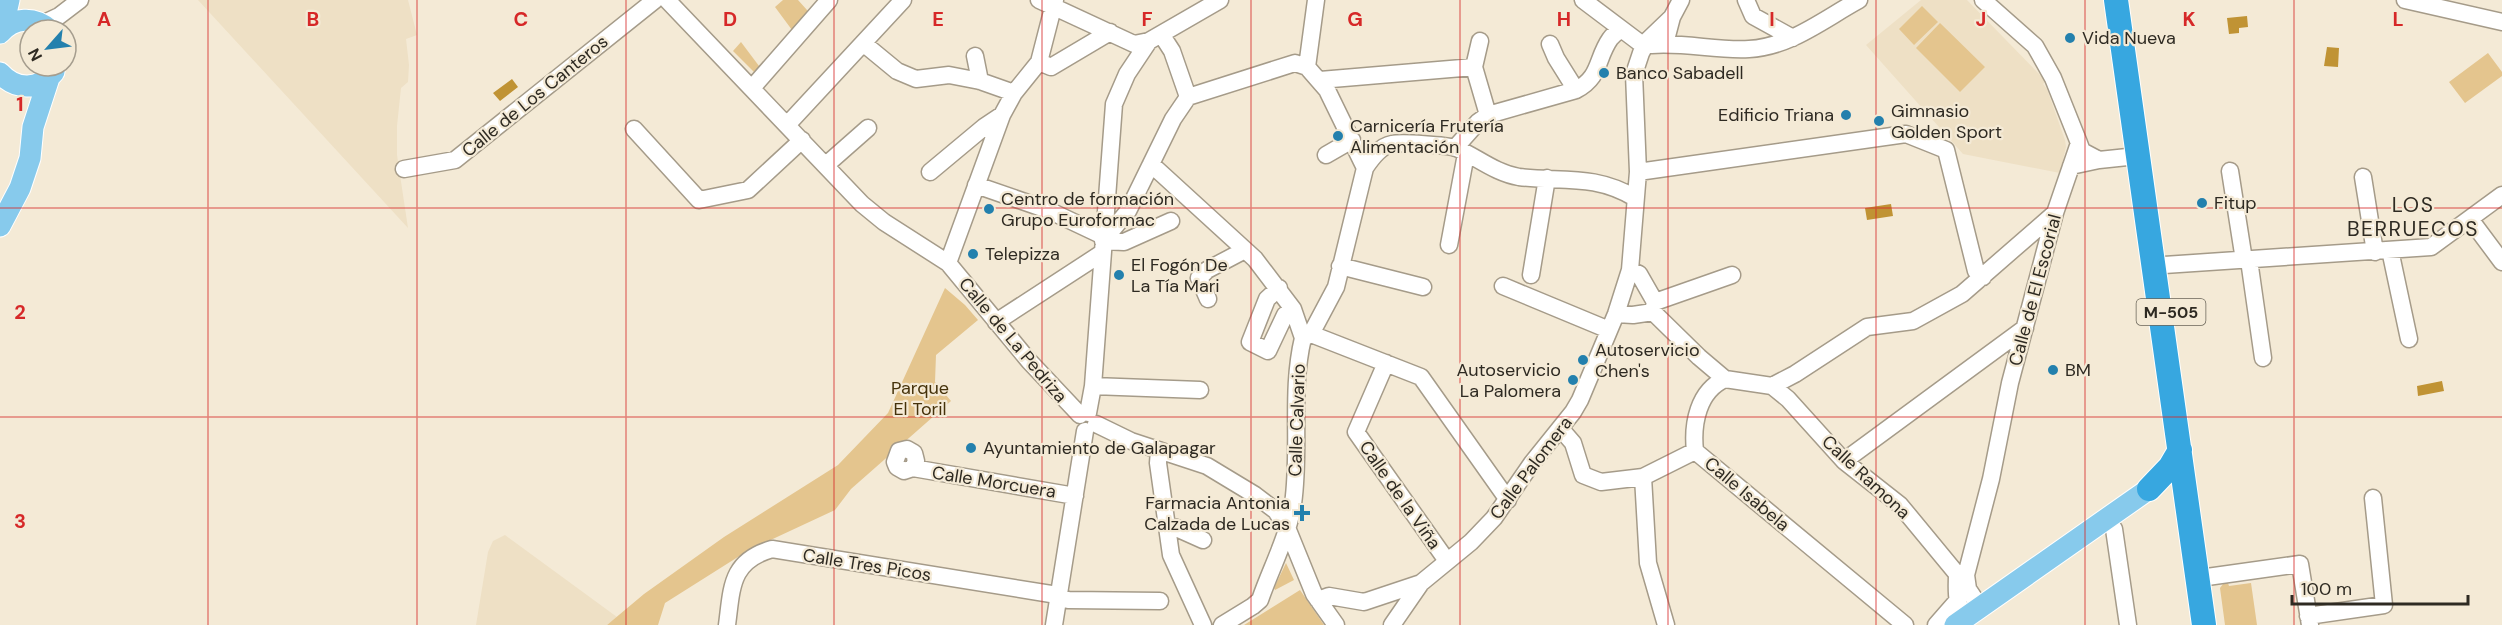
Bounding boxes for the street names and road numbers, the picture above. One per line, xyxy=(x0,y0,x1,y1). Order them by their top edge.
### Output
street label: Calle de Los Canteros xyxy=(457,29,613,163)
street label: Calle de El Escorial xyxy=(2003,212,2067,368)
street label: Calle de La Pedriza xyxy=(953,272,1073,408)
road number: M-505 xyxy=(2136,299,2206,325)
street label: Calle Calvario xyxy=(1283,363,1311,477)
street label: Calle Palomera xyxy=(1484,412,1578,524)
street label: Calle Ramona xyxy=(1817,430,1915,524)
street label: Calle de la Viña xyxy=(1354,436,1446,554)
street label: Calle Isabela xyxy=(1699,451,1795,537)
street label: Calle Morcuera xyxy=(930,460,1058,504)
street label: Calle Tres Picos xyxy=(801,543,933,587)

